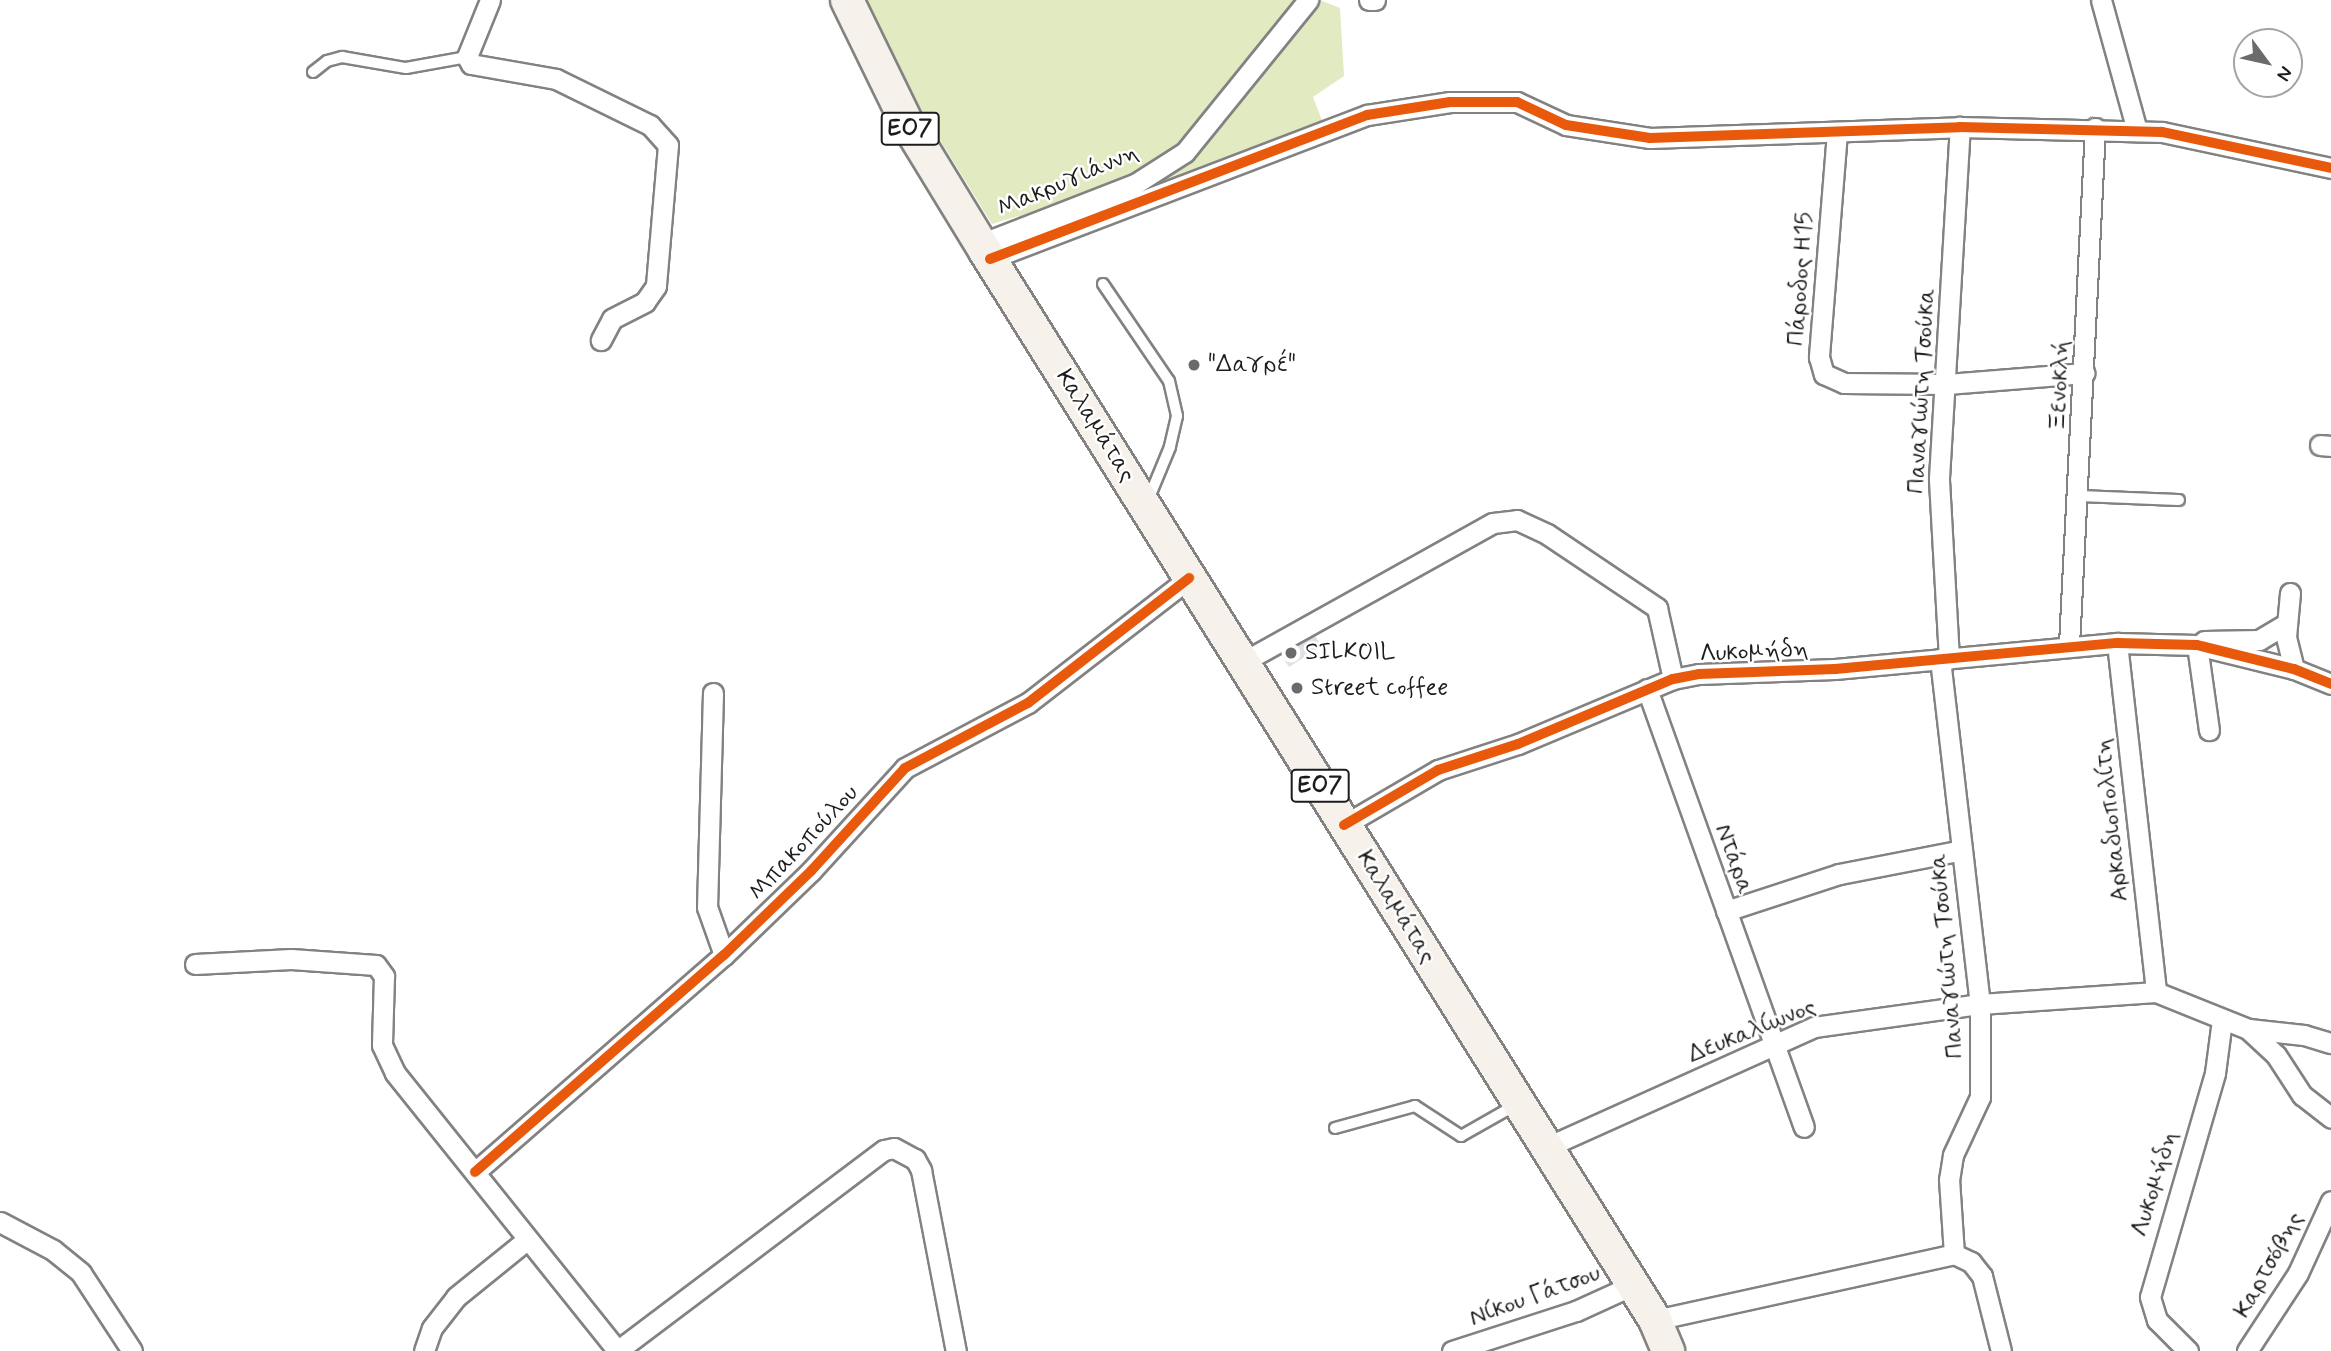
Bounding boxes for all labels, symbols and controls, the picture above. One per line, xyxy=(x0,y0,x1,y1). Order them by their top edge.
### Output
north arrow xyxy=(2233,28,2303,98)
text: N xyxy=(2270,62,2298,86)
road number: ΕΟ7 xyxy=(880,110,940,148)
street label: Μακρυγιάννη xyxy=(993,138,1143,224)
street label: Πάροδος Η15 xyxy=(1782,211,1820,347)
street label: Παναγιώτη Τσούκα xyxy=(1902,287,1942,495)
street label: Ξενοκλή xyxy=(2044,340,2076,432)
place label: "Δαγρέ" xyxy=(1208,351,1296,379)
marker: "Δαγρέ" xyxy=(1186,357,1202,373)
street label: Καλαμάτας xyxy=(1049,364,1141,488)
street label: Λυκομήδη xyxy=(1699,635,1809,669)
place label: SILKOIL xyxy=(1305,639,1395,667)
marker: SILKOIL xyxy=(1283,645,1299,661)
place label: Street coffee xyxy=(1311,674,1448,702)
marker: Street coffee xyxy=(1289,680,1305,696)
street label: Αρκαδιοπολίτη xyxy=(2089,737,2135,903)
road number: ΕΟ7 xyxy=(1290,766,1350,806)
street label: Μπακοπούλου xyxy=(743,779,865,907)
street label: Ντάρα xyxy=(1708,820,1760,898)
street label: Καλαμάτας xyxy=(1350,845,1442,969)
street label: Παναγιώτη Τσούκα xyxy=(1924,852,1970,1060)
street label: Δευκαλίωνος xyxy=(1684,992,1820,1070)
street label: Λυκομήδη xyxy=(2125,1128,2185,1240)
street label: Καρτσόβης xyxy=(2228,1207,2310,1323)
street label: Νίκου Γάτσου xyxy=(1466,1259,1604,1333)

